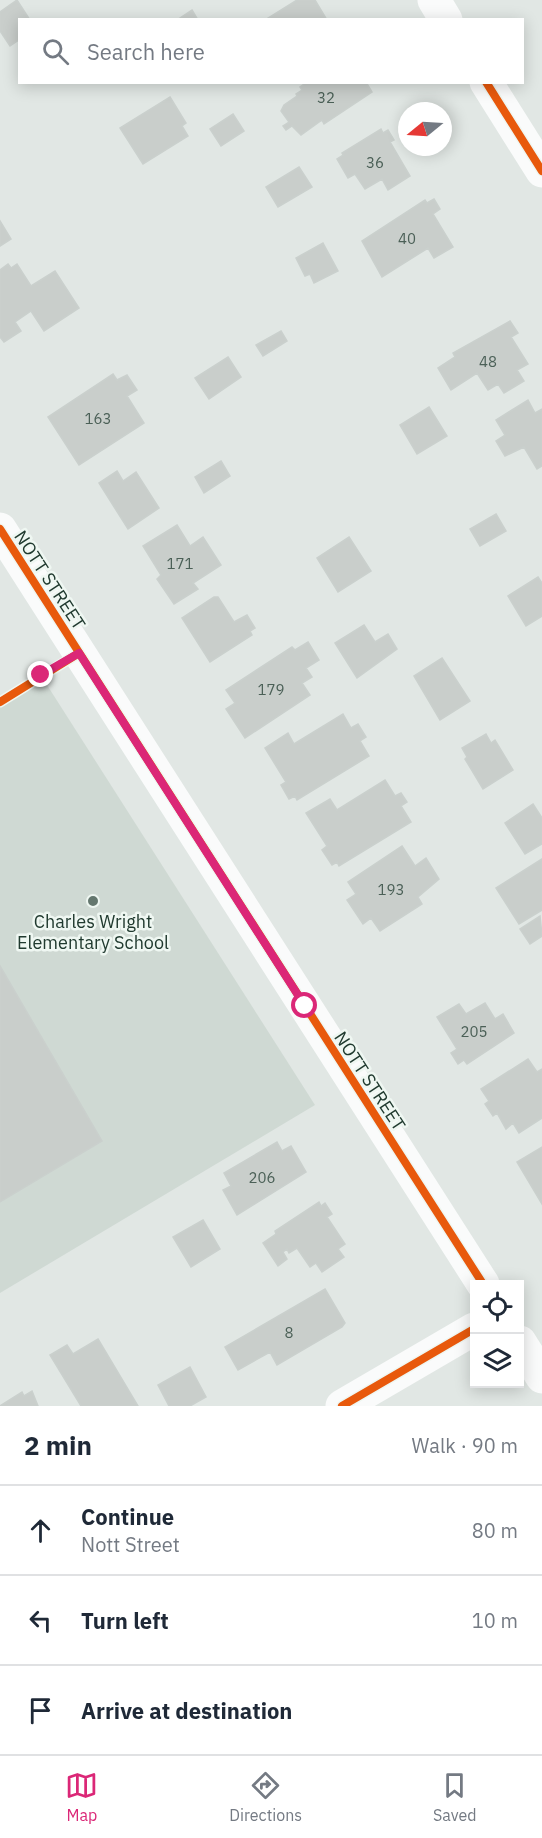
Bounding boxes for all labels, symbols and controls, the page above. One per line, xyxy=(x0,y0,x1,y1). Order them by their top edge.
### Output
search box xyxy=(18,18,524,84)
icon: search xyxy=(39,35,72,68)
text: Search here xyxy=(87,37,205,66)
house number: 32 xyxy=(317,88,335,107)
north arrow xyxy=(398,102,452,156)
house number: 36 xyxy=(366,153,384,172)
house number: 40 xyxy=(398,229,416,248)
house number: 48 xyxy=(479,352,497,371)
house number: 163 xyxy=(84,409,112,428)
street label: NOTT STREET xyxy=(9,526,91,634)
house number: 171 xyxy=(166,554,194,573)
route end xyxy=(27,661,53,687)
house number: 179 xyxy=(257,680,285,699)
house number: 193 xyxy=(377,880,405,899)
marker: Charles Wright Elementary School xyxy=(86,894,100,908)
place label: Charles Wright Elementary School xyxy=(17,910,169,954)
route start xyxy=(291,992,317,1018)
house number: 205 xyxy=(460,1022,488,1041)
street label: NOTT STREET xyxy=(329,1027,411,1135)
house number: 206 xyxy=(248,1168,276,1187)
map controls xyxy=(470,1280,524,1388)
button: locate xyxy=(470,1280,524,1334)
house number: 8 xyxy=(284,1323,294,1342)
button: layers xyxy=(470,1334,524,1388)
text: 2 min xyxy=(24,1428,92,1462)
text: Walk · 90 m xyxy=(412,1432,518,1459)
text: Continue xyxy=(81,1502,174,1531)
icon: ahead xyxy=(24,1514,57,1547)
text: 80 m xyxy=(472,1517,518,1544)
text: Nott Street xyxy=(81,1531,180,1558)
icon: left xyxy=(24,1604,57,1637)
text: Turn left xyxy=(81,1606,169,1635)
text: 10 m xyxy=(472,1607,518,1634)
icon: arrive xyxy=(24,1694,57,1727)
text: Arrive at destination xyxy=(81,1696,292,1725)
tab: Map xyxy=(65,1769,98,1825)
tab: Directions xyxy=(229,1769,302,1825)
tab: Saved xyxy=(433,1769,477,1825)

